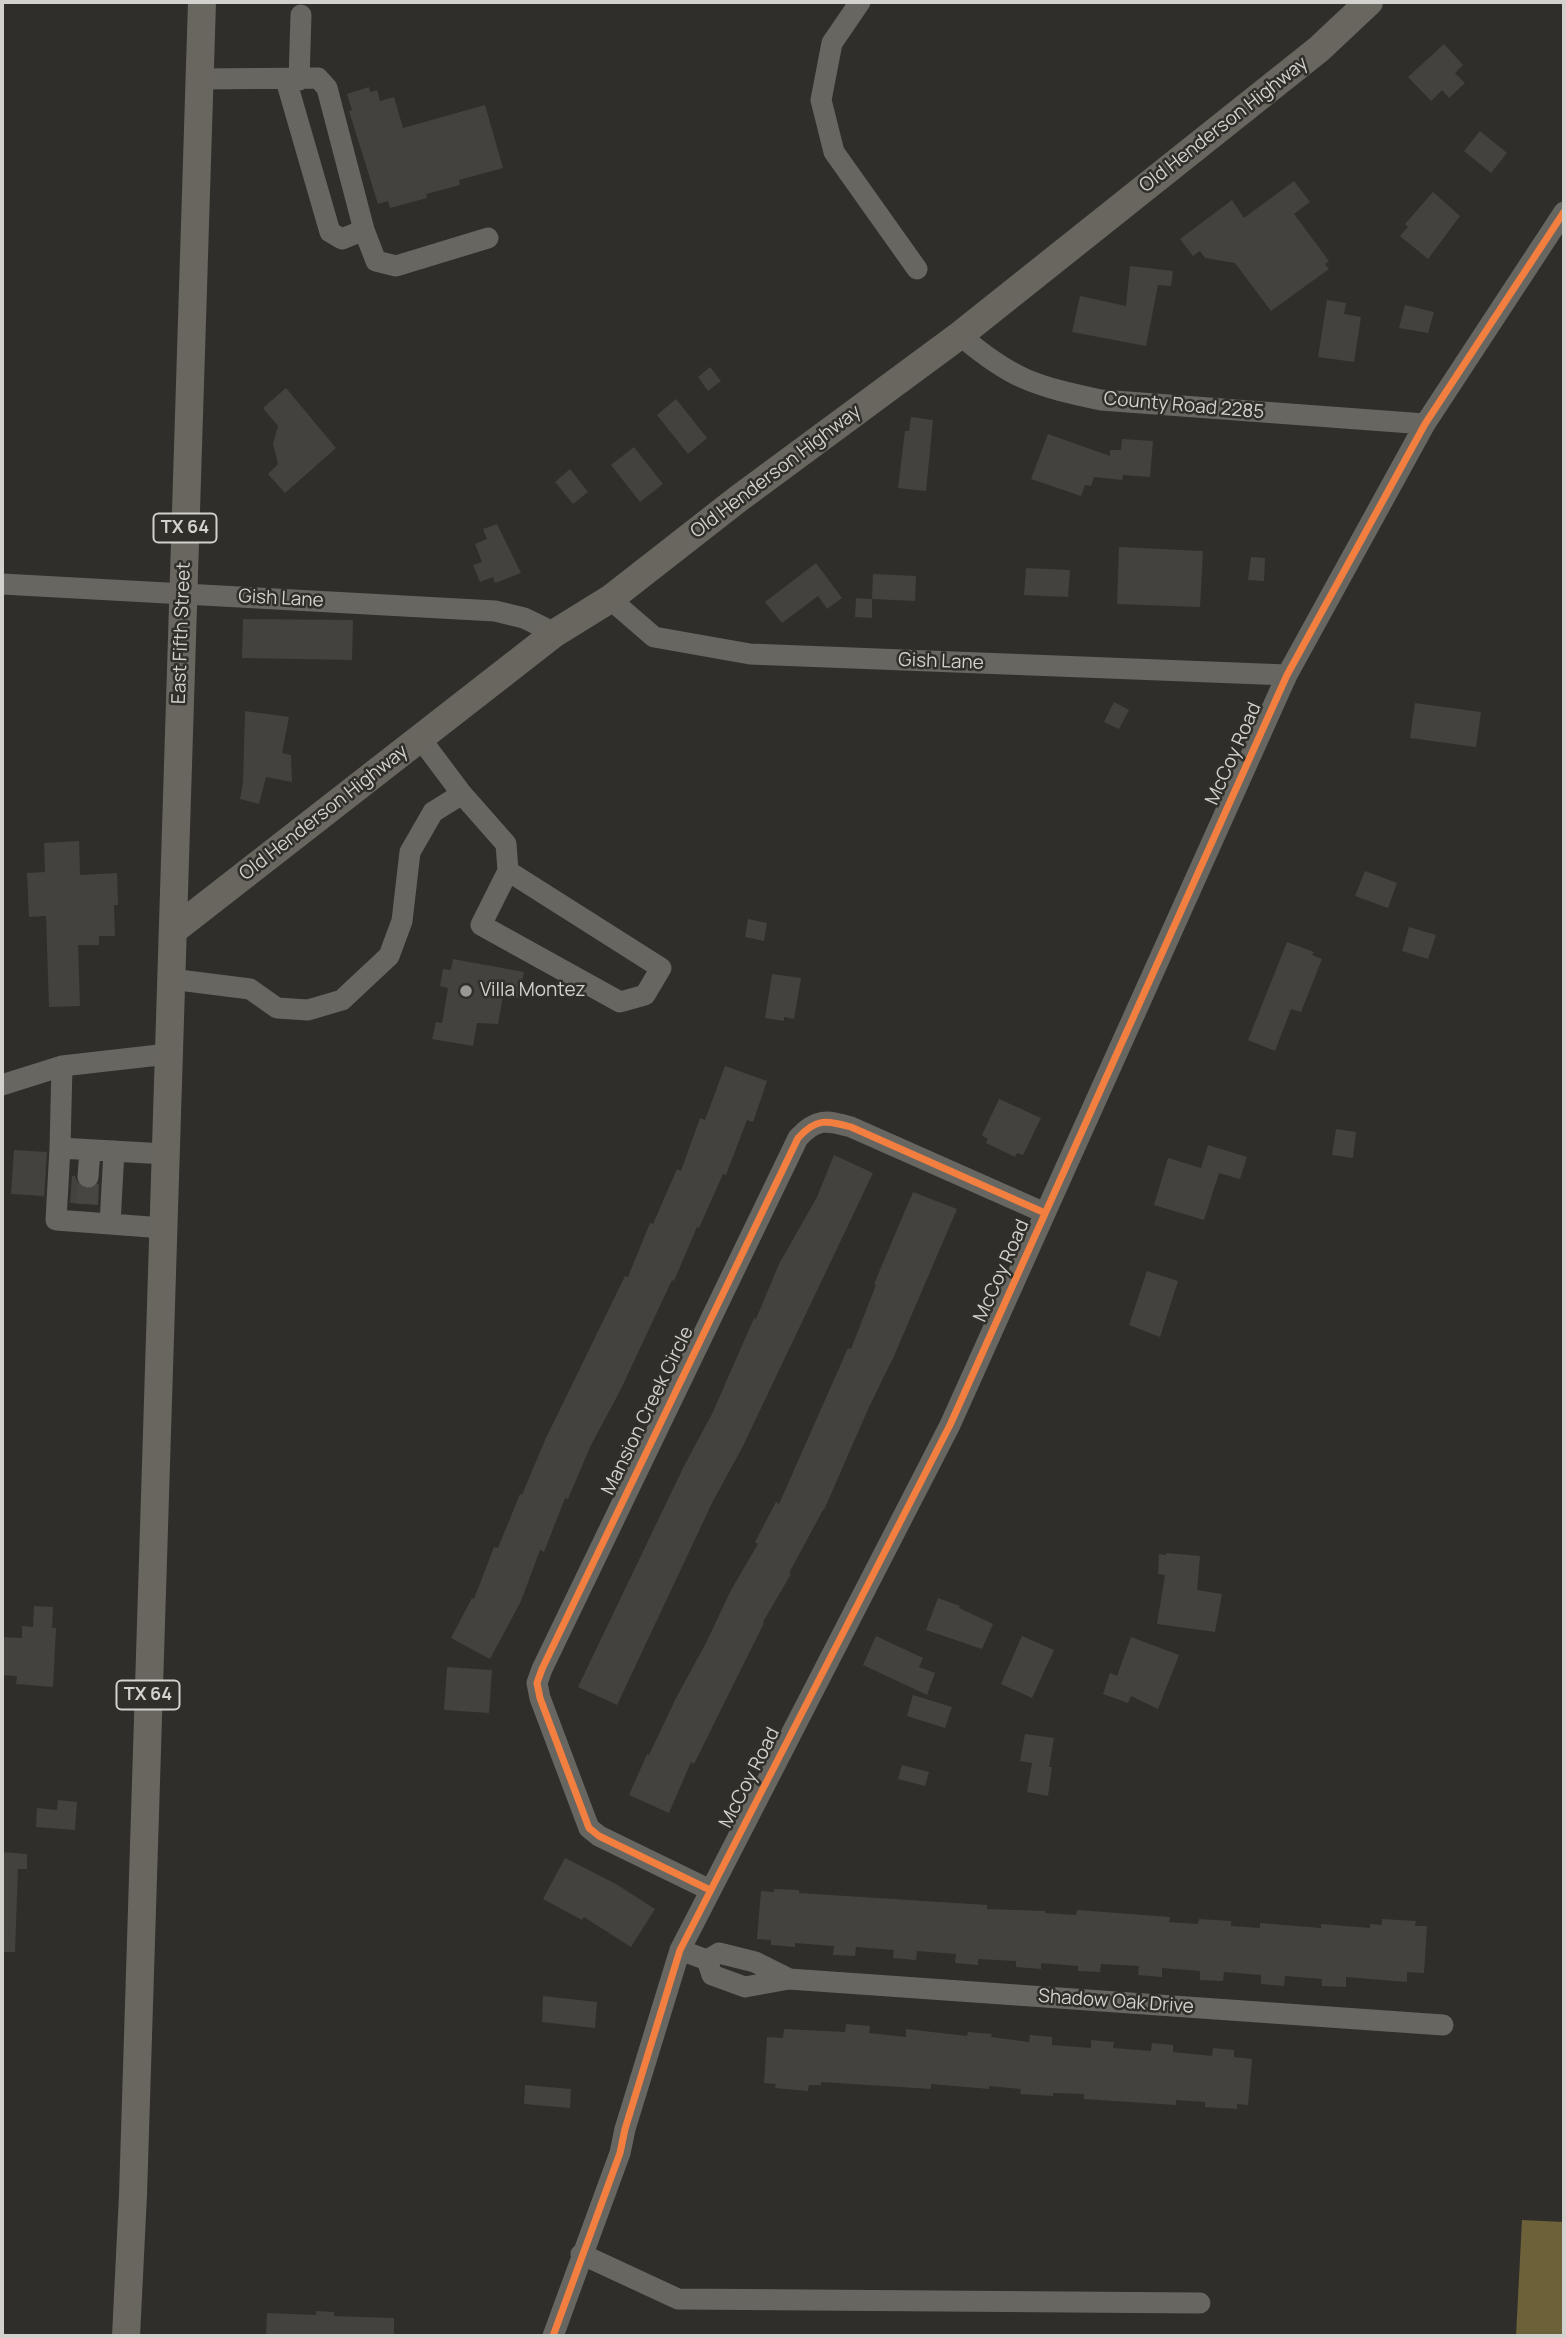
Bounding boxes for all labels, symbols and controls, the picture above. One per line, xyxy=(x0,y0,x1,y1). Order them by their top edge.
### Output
street label: Old Henderson Highway xyxy=(1135,52,1313,198)
street label: County Road 2285 xyxy=(1103,388,1265,424)
street label: Old Henderson Highway xyxy=(686,400,866,544)
road number: TX 64 xyxy=(154,514,216,542)
street label: East Fifth Street xyxy=(168,562,196,704)
street label: Gish Lane xyxy=(238,585,324,613)
street label: Gish Lane xyxy=(898,649,984,675)
street label: McCoy Road xyxy=(1201,699,1267,809)
street label: Old Henderson Highway xyxy=(235,740,413,886)
place label: Villa Montez xyxy=(480,980,586,1002)
marker: Villa Montez xyxy=(458,983,474,999)
street label: McCoy Road xyxy=(969,1216,1035,1326)
street label: Mansion Creek Circle xyxy=(597,1323,699,1499)
road number: TX 64 xyxy=(116,1680,180,1710)
street label: McCoy Road xyxy=(715,1724,785,1832)
street label: Shadow Oak Drive xyxy=(1037,1985,1195,2019)

